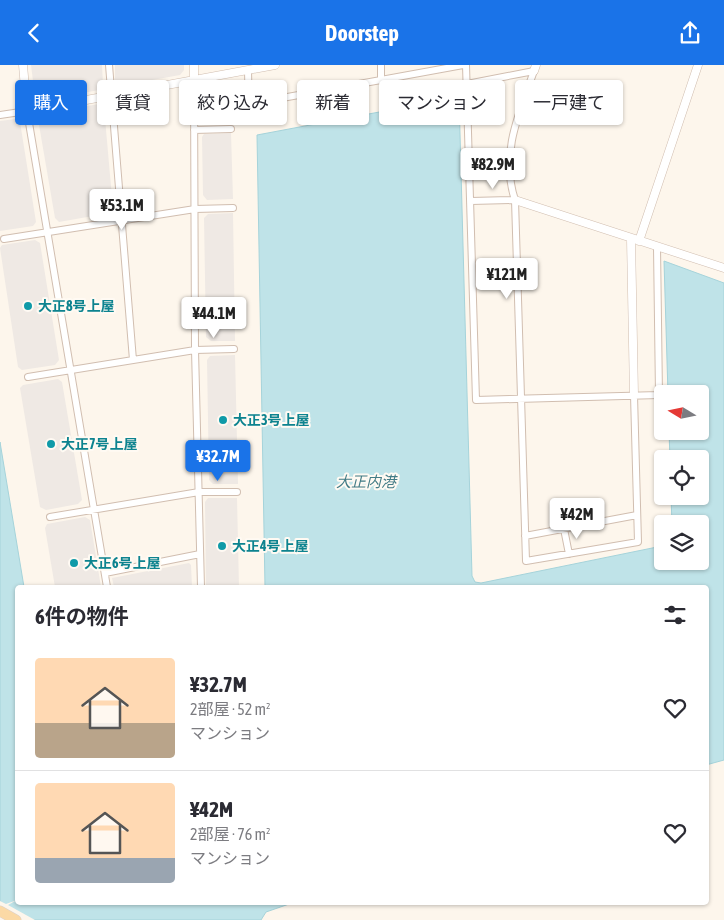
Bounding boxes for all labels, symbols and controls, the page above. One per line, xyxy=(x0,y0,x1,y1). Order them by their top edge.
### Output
icon: back xyxy=(20,19,48,47)
icon: share xyxy=(676,19,704,47)
text: Doorstep xyxy=(325,20,399,46)
chip: 購入 xyxy=(15,80,87,125)
chip: 賃貸 xyxy=(97,80,169,125)
chip: 絞り込み xyxy=(179,80,287,125)
chip: 新着 xyxy=(297,80,369,125)
chip: マンション xyxy=(379,80,505,125)
chip: 一戸建て xyxy=(515,80,623,125)
pin: ¥82.9M xyxy=(452,147,534,190)
text: ¥82.9M xyxy=(471,155,515,173)
pin: ¥53.1M xyxy=(81,189,163,231)
text: ¥53.1M xyxy=(100,196,144,214)
pin: ¥121M xyxy=(472,257,542,300)
text: ¥121M xyxy=(487,265,527,283)
pin: ¥44.1M xyxy=(173,297,255,339)
place label: 大正8号上屋 xyxy=(38,298,115,314)
marker: 大正8号上屋 xyxy=(22,300,34,312)
text: ¥44.1M xyxy=(192,304,236,322)
north arrow xyxy=(654,385,709,440)
map controls xyxy=(654,385,709,570)
place label: 大正3号上屋 xyxy=(233,412,310,428)
marker: 大正3号上屋 xyxy=(217,414,229,426)
place label: 大正7号上屋 xyxy=(61,436,138,452)
marker: 大正7号上屋 xyxy=(45,438,57,450)
pin: ¥32.7M xyxy=(177,439,259,482)
text: ¥32.7M xyxy=(196,447,240,465)
button: locate xyxy=(654,450,709,505)
water label: 大正内港 xyxy=(336,473,398,490)
pin: ¥42M xyxy=(547,497,607,540)
text: ¥42M xyxy=(561,505,593,523)
button: layers xyxy=(654,515,709,570)
place label: 大正4号上屋 xyxy=(232,538,309,554)
marker: 大正4号上屋 xyxy=(216,540,228,552)
place label: 大正6号上屋 xyxy=(84,555,161,571)
marker: 大正6号上屋 xyxy=(68,557,80,569)
icon: filters xyxy=(661,601,689,629)
text: 6件の物件 xyxy=(35,604,129,628)
text: ¥32.7M xyxy=(190,672,247,696)
icon: home xyxy=(75,678,135,738)
icon: heart xyxy=(661,694,689,722)
text: 2部屋 · 52 m² xyxy=(190,700,271,718)
text: マンション xyxy=(190,724,270,742)
text: ¥42M xyxy=(190,797,233,821)
icon: home xyxy=(75,803,135,863)
icon: heart xyxy=(661,819,689,847)
text: 2部屋 · 76 m² xyxy=(190,825,271,843)
text: マンション xyxy=(190,849,270,867)

